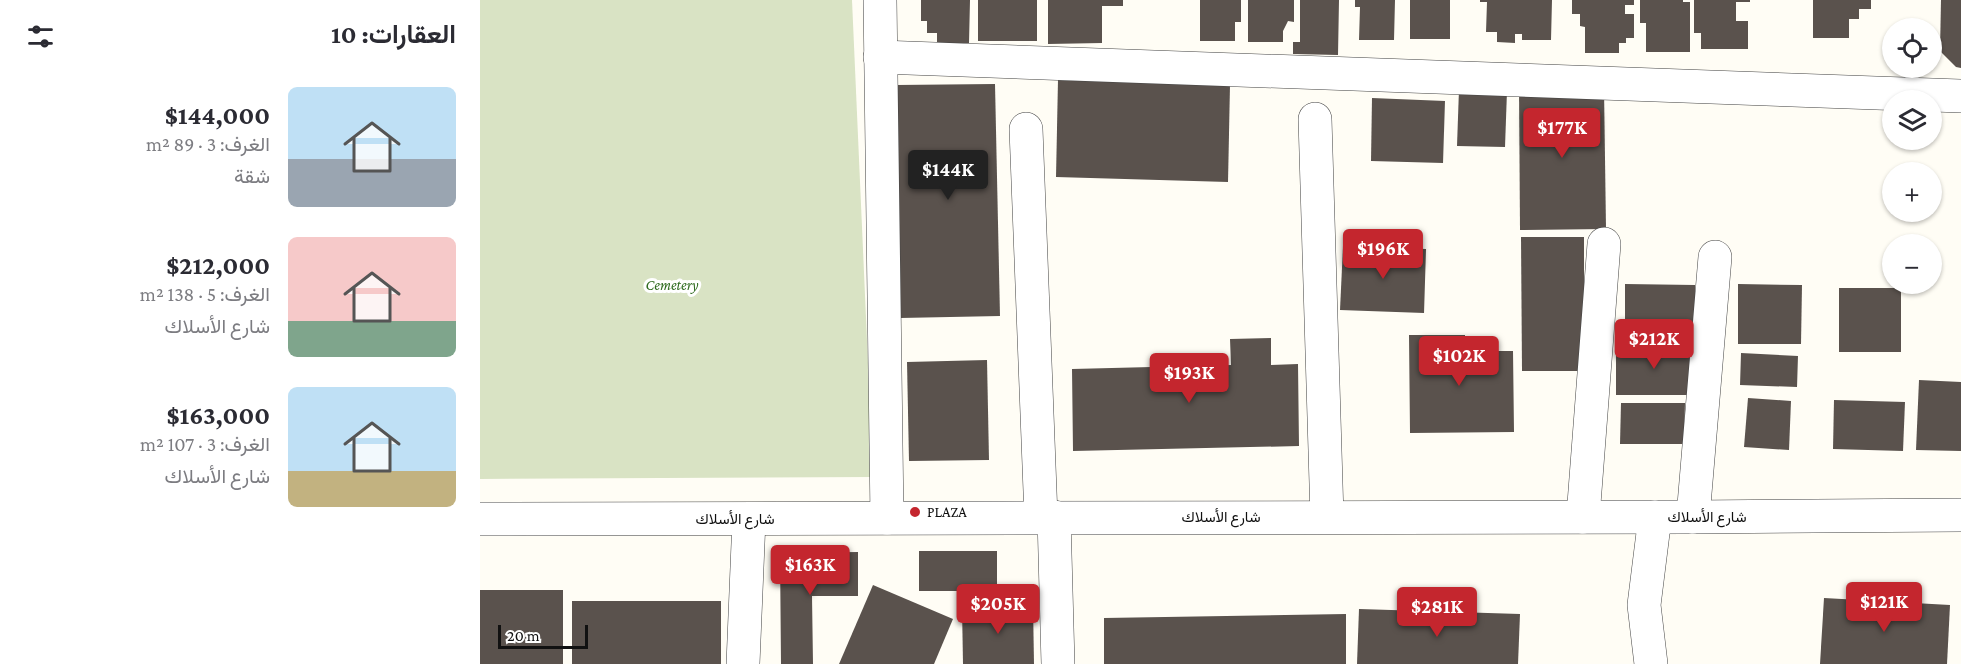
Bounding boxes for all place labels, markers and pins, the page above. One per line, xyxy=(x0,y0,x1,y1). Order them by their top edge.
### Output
pin: $177K xyxy=(1520,108,1604,159)
pin: $144K xyxy=(906,150,990,201)
pin: $196K xyxy=(1341,229,1425,280)
pin: $212K xyxy=(1612,319,1696,370)
pin: $102K xyxy=(1417,336,1501,387)
pin: $193K xyxy=(1147,353,1231,404)
place label: PLAZA xyxy=(927,504,967,520)
marker: PLAZA xyxy=(908,505,922,519)
pin: $163K xyxy=(768,545,852,596)
pin: $121K xyxy=(1842,582,1926,633)
pin: $205K xyxy=(956,584,1040,635)
pin: $281K xyxy=(1395,587,1479,638)

